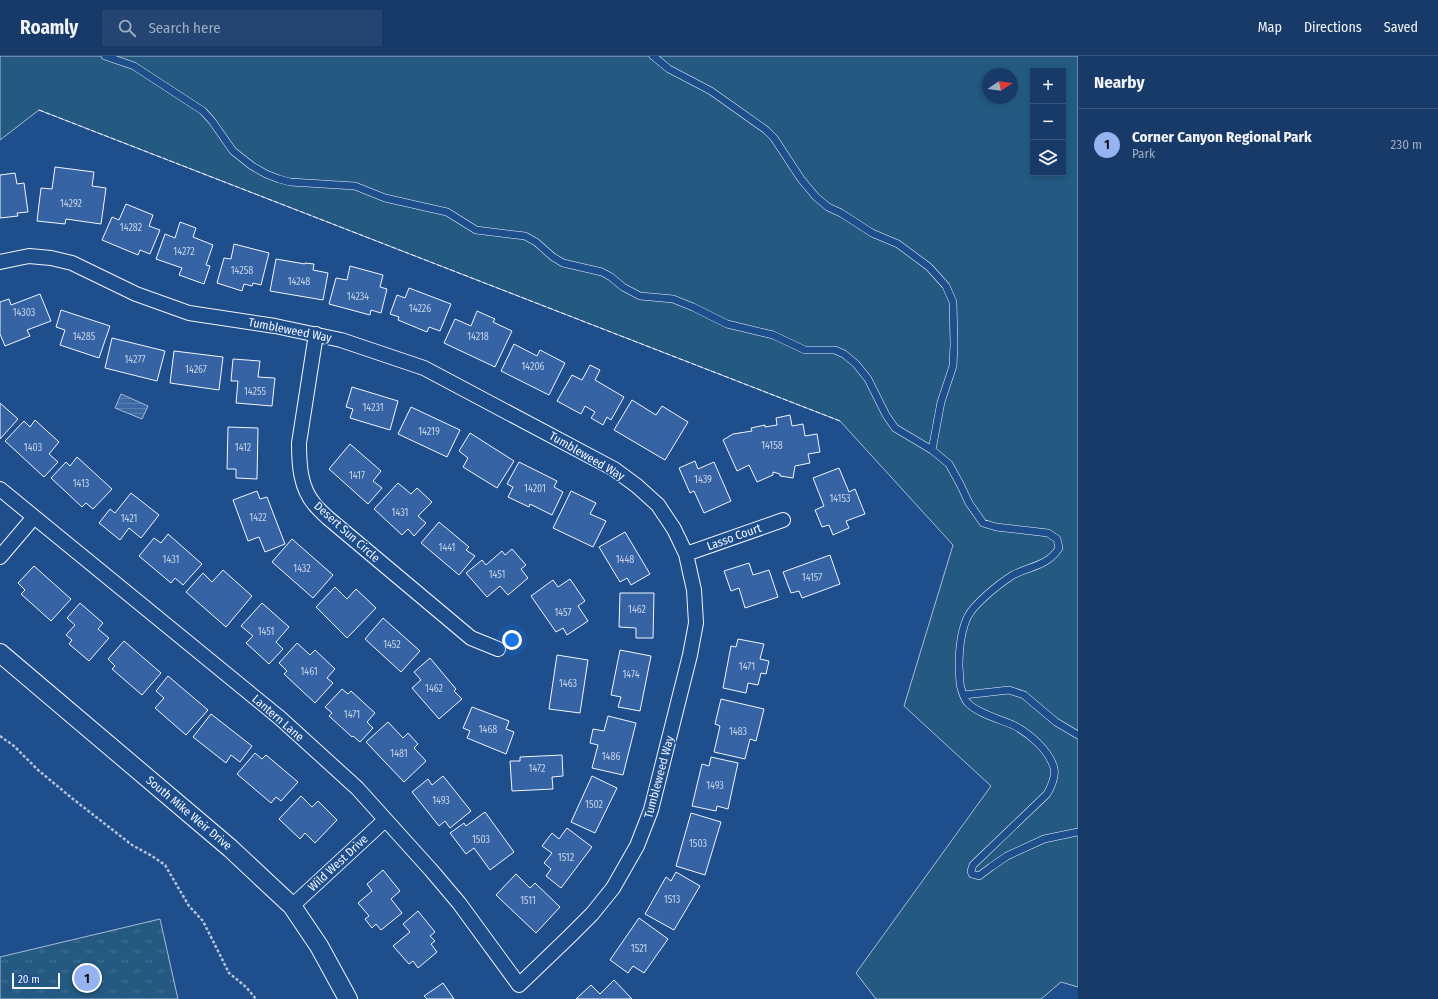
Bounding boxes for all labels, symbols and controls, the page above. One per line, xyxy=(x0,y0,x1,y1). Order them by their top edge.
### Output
search box xyxy=(102,10,382,46)
text: Roamly xyxy=(20,16,78,39)
icon: search xyxy=(116,17,138,39)
text: Search here xyxy=(148,19,221,37)
text: Map xyxy=(1258,19,1282,36)
text: Directions xyxy=(1304,19,1362,36)
text: Saved xyxy=(1384,19,1418,36)
north arrow xyxy=(982,68,1018,104)
map controls xyxy=(1030,68,1066,176)
button: + xyxy=(1030,68,1066,104)
text: Nearby xyxy=(1094,72,1145,93)
button: − xyxy=(1030,104,1066,140)
text: Corner Canyon Regional Park xyxy=(1132,128,1312,146)
text: 1 xyxy=(1104,137,1110,152)
text: 230 m xyxy=(1391,137,1422,152)
button: layers xyxy=(1030,140,1066,176)
text: Park xyxy=(1132,146,1155,161)
house number: 14292 xyxy=(60,198,83,210)
house number: 14282 xyxy=(120,222,143,234)
house number: 14272 xyxy=(173,246,195,258)
house number: 14258 xyxy=(231,265,253,277)
house number: 14248 xyxy=(288,276,310,288)
house number: 14234 xyxy=(347,291,369,303)
house number: 14226 xyxy=(409,303,431,315)
house number: 14303 xyxy=(13,307,36,319)
street label: Tumbleweed Way xyxy=(247,315,334,345)
house number: 14285 xyxy=(73,331,96,343)
house number: 14218 xyxy=(467,331,489,343)
house number: 14277 xyxy=(124,354,146,366)
house number: 14206 xyxy=(521,361,545,373)
house number: 14267 xyxy=(185,364,207,376)
house number: 14255 xyxy=(244,386,266,398)
house number: 14231 xyxy=(362,402,384,414)
house number: 14219 xyxy=(418,426,440,438)
street label: Tumbleweed Way xyxy=(547,429,628,484)
house number: 14158 xyxy=(761,440,783,452)
house number: 1403 xyxy=(24,442,43,454)
house number: 1412 xyxy=(235,442,252,454)
house number: 1417 xyxy=(349,470,365,482)
house number: 1439 xyxy=(694,474,712,486)
house number: 1413 xyxy=(73,478,90,490)
house number: 14201 xyxy=(524,483,546,495)
house number: 14153 xyxy=(829,493,851,505)
street label: Desert Sun Circle xyxy=(311,499,383,565)
house number: 1431 xyxy=(392,507,408,519)
house number: 1422 xyxy=(249,512,267,524)
house number: 1421 xyxy=(121,513,137,525)
street label: Lasso Court xyxy=(705,521,763,553)
house number: 1441 xyxy=(439,542,455,554)
house number: 1431 xyxy=(163,554,179,566)
house number: 1448 xyxy=(616,554,634,566)
house number: 1432 xyxy=(293,563,311,575)
house number: 1451 xyxy=(489,569,505,581)
house number: 14157 xyxy=(802,572,822,584)
house number: 1462 xyxy=(628,604,647,616)
house number: 1457 xyxy=(554,607,572,619)
house number: 1451 xyxy=(258,626,274,638)
your location xyxy=(502,630,522,650)
house number: 1452 xyxy=(383,639,401,651)
house number: 1471 xyxy=(739,661,755,673)
house number: 1461 xyxy=(300,666,318,678)
house number: 1474 xyxy=(622,669,640,681)
house number: 1463 xyxy=(559,678,578,690)
house number: 1462 xyxy=(425,683,444,695)
street label: Lantern Lane xyxy=(249,692,307,744)
house number: 1471 xyxy=(344,709,360,721)
house number: 1468 xyxy=(479,724,497,736)
house number: 1483 xyxy=(729,726,748,738)
street label: Tumbleweed Way xyxy=(641,734,677,820)
house number: 1481 xyxy=(390,748,408,760)
house number: 1486 xyxy=(602,751,620,763)
house number: 1472 xyxy=(529,763,546,775)
street label: South Mike Weir Drive xyxy=(143,773,235,853)
house number: 1493 xyxy=(706,780,724,792)
house number: 1493 xyxy=(432,795,450,807)
house number: 1502 xyxy=(585,799,604,811)
street label: Wild West Drive xyxy=(305,832,371,894)
house number: 1503 xyxy=(472,834,491,846)
house number: 1503 xyxy=(689,838,708,850)
house number: 1512 xyxy=(558,852,575,864)
house number: 1513 xyxy=(664,894,681,906)
house number: 1511 xyxy=(520,895,536,907)
house number: 1521 xyxy=(631,943,647,955)
pin: 1 xyxy=(74,963,100,993)
scale bar xyxy=(12,971,60,990)
text: 20 m xyxy=(18,973,40,986)

